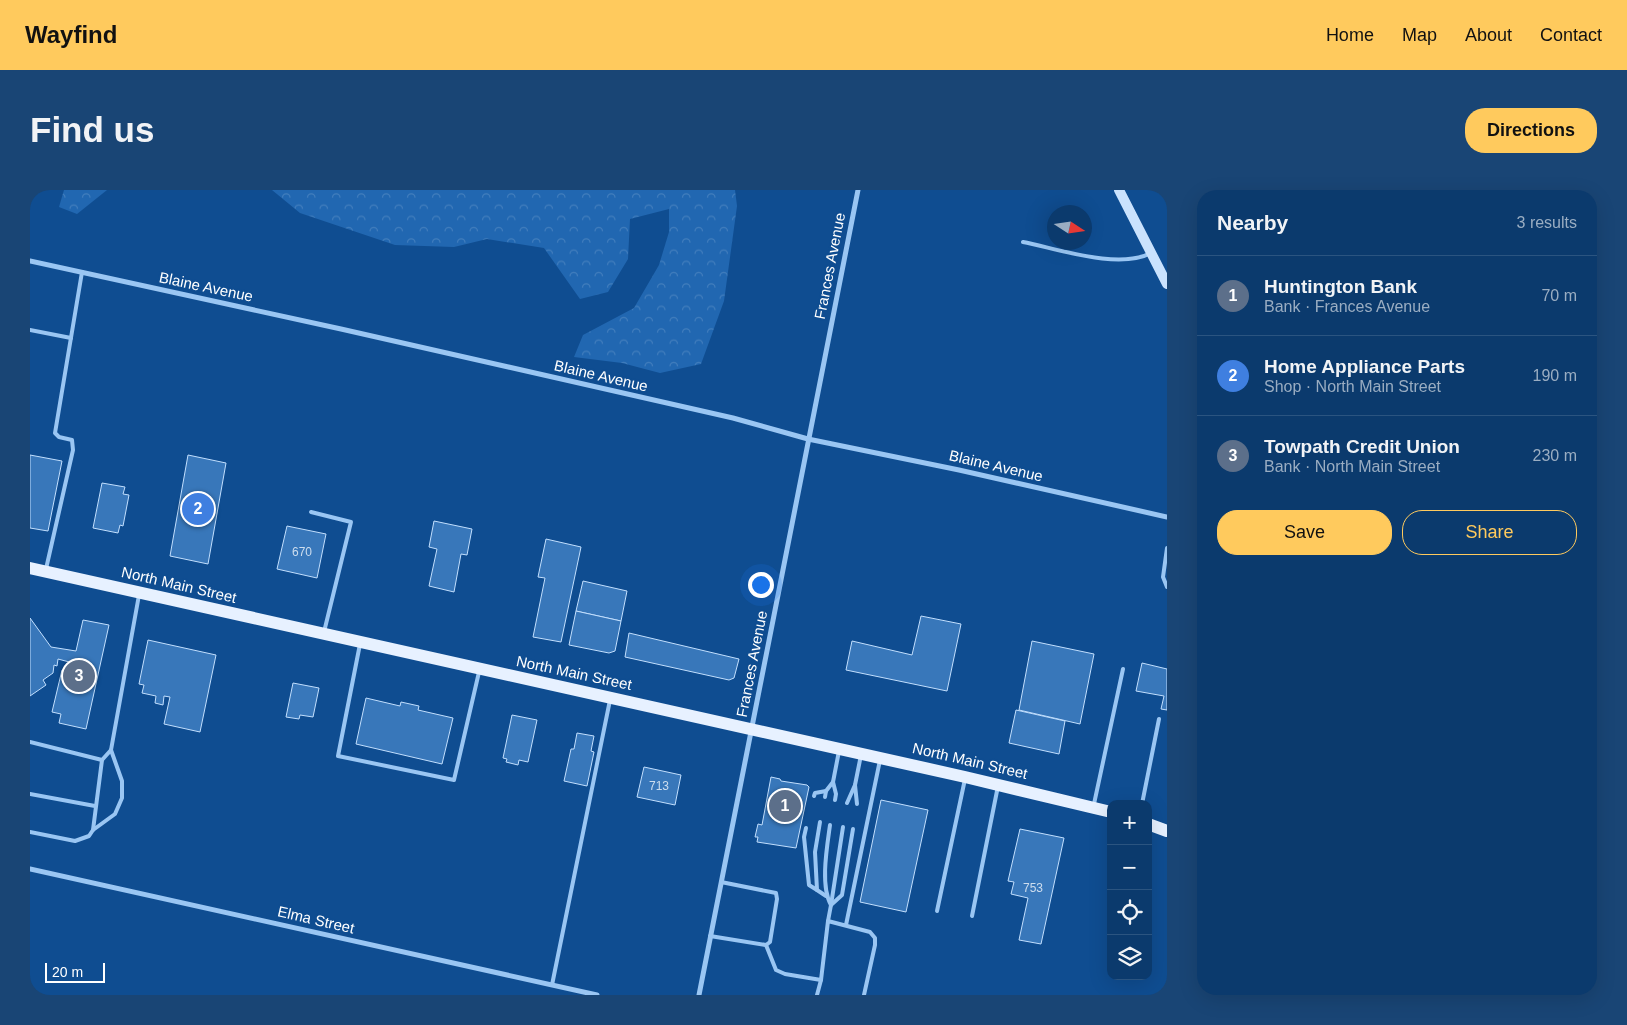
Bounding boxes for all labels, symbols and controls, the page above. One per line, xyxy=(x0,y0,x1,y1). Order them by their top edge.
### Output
text: Wayfind xyxy=(25,21,117,48)
text: Home xyxy=(1326,25,1374,45)
text: Map xyxy=(1402,25,1437,45)
text: About xyxy=(1465,25,1512,45)
text: Contact xyxy=(1540,25,1602,45)
button: Directions xyxy=(1465,108,1597,153)
text: Find us xyxy=(30,110,154,149)
north arrow xyxy=(1047,205,1092,250)
street label: Frances Avenue xyxy=(811,211,848,321)
text: Nearby xyxy=(1217,211,1288,234)
text: 3 results xyxy=(1517,214,1577,231)
street label: Blaine Avenue xyxy=(158,268,255,305)
text: Huntington Bank xyxy=(1264,276,1417,297)
text: 1 xyxy=(1229,287,1237,304)
text: 70 m xyxy=(1541,287,1577,304)
text: Bank · Frances Avenue xyxy=(1264,298,1430,315)
street label: Blaine Avenue xyxy=(553,356,650,395)
text: Home Appliance Parts xyxy=(1264,356,1465,377)
text: 2 xyxy=(1229,367,1237,384)
text: 190 m xyxy=(1533,367,1577,384)
text: Shop · North Main Street xyxy=(1264,378,1441,395)
text: Towpath Credit Union xyxy=(1264,436,1460,457)
street label: Blaine Avenue xyxy=(948,446,1045,485)
text: 3 xyxy=(1229,447,1237,464)
text: 230 m xyxy=(1533,447,1577,464)
text: Bank · North Main Street xyxy=(1264,458,1440,475)
pin: 2 xyxy=(182,490,214,528)
button: Save xyxy=(1217,510,1392,555)
button: Share xyxy=(1402,510,1577,555)
house number: 670 xyxy=(292,545,312,559)
street label: North Main Street xyxy=(120,563,239,606)
your location xyxy=(748,572,774,598)
street label: Frances Avenue xyxy=(733,609,770,719)
street label: North Main Street xyxy=(515,652,634,693)
pin: 3 xyxy=(63,657,95,695)
street label: North Main Street xyxy=(911,739,1030,782)
house number: 713 xyxy=(649,779,669,793)
pin: 1 xyxy=(769,787,801,825)
map controls xyxy=(1107,800,1152,980)
button: + xyxy=(1107,800,1152,845)
button: − xyxy=(1107,845,1152,890)
house number: 753 xyxy=(1023,881,1043,895)
button: locate xyxy=(1107,890,1152,935)
street label: Elma Street xyxy=(276,902,357,937)
button: layers xyxy=(1107,935,1152,980)
scale bar xyxy=(45,960,105,983)
text: 20 m xyxy=(52,964,83,980)

